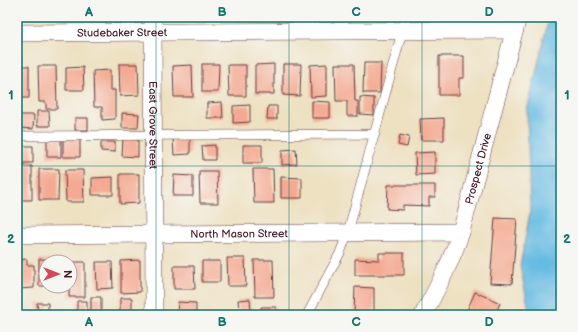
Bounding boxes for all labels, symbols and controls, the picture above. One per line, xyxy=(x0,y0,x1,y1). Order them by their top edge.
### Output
text: A xyxy=(84,4,93,20)
text: B xyxy=(217,4,227,20)
text: C xyxy=(351,4,361,20)
text: D xyxy=(484,4,494,20)
street label: Studebaker Street xyxy=(77,26,168,40)
street label: East Grove Street xyxy=(146,81,160,170)
text: 1 xyxy=(8,87,14,103)
text: 1 xyxy=(564,87,570,103)
street label: Prospect Drive xyxy=(463,131,494,206)
street label: North Mason Street xyxy=(190,227,289,241)
text: 2 xyxy=(7,231,15,247)
text: 2 xyxy=(563,231,571,247)
north arrow xyxy=(38,254,78,294)
text: N xyxy=(61,270,74,278)
text: A xyxy=(84,314,93,330)
text: B xyxy=(217,314,227,330)
text: C xyxy=(351,314,361,330)
text: D xyxy=(484,314,494,330)

